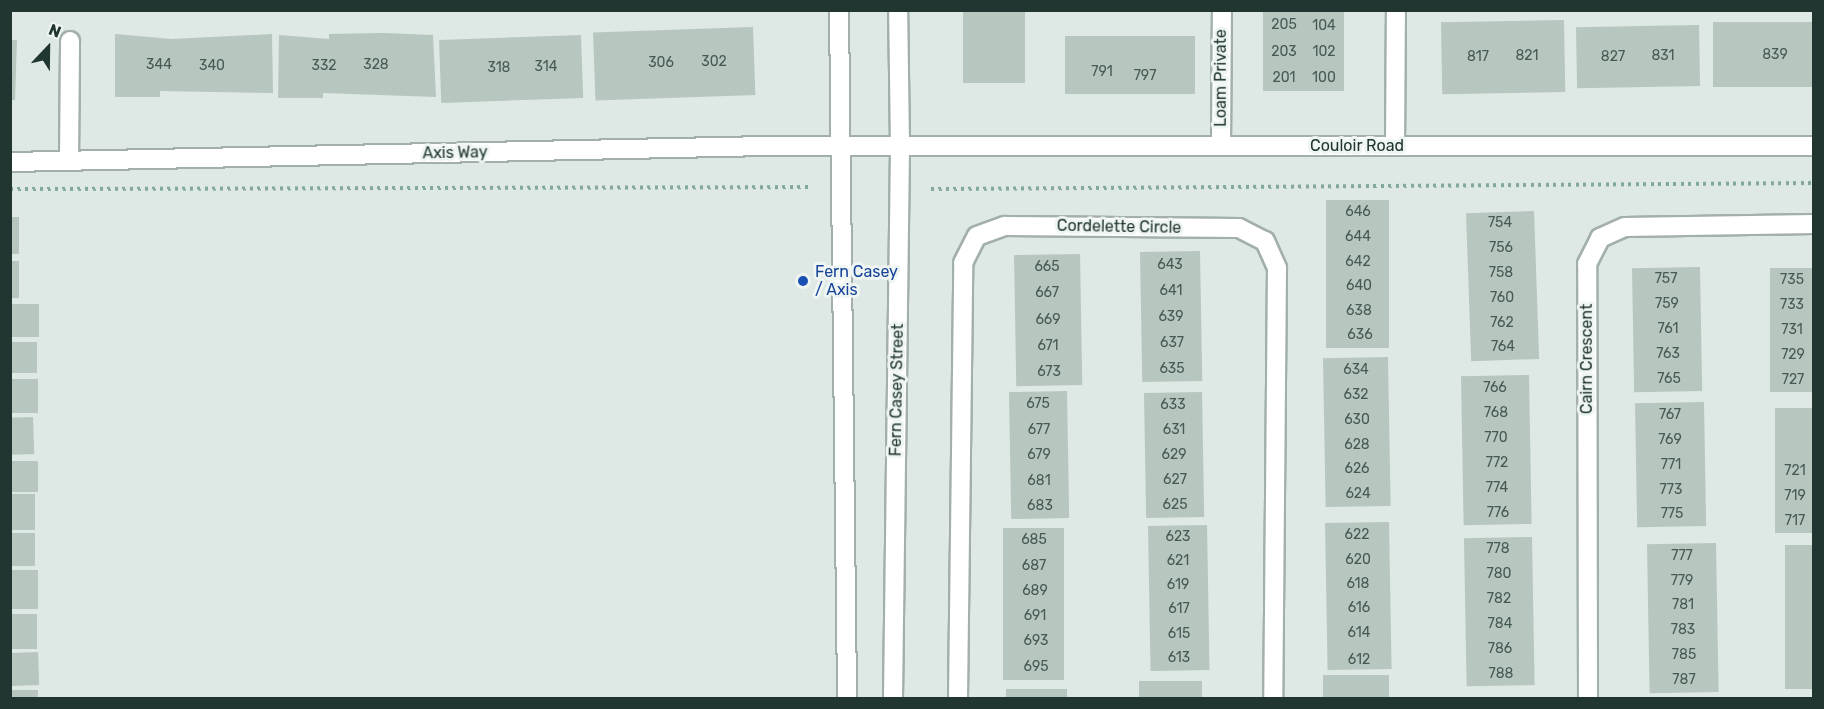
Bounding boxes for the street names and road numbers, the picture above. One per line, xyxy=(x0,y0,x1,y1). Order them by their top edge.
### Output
street label: Loam Private xyxy=(1211,29,1231,127)
street label: Couloir Road xyxy=(1310,136,1404,156)
street label: Axis Way xyxy=(422,143,488,163)
street label: Cordelette Circle xyxy=(1057,216,1181,238)
street label: Cairn Crescent xyxy=(1577,304,1597,414)
street label: Fern Casey Street xyxy=(886,323,908,457)

